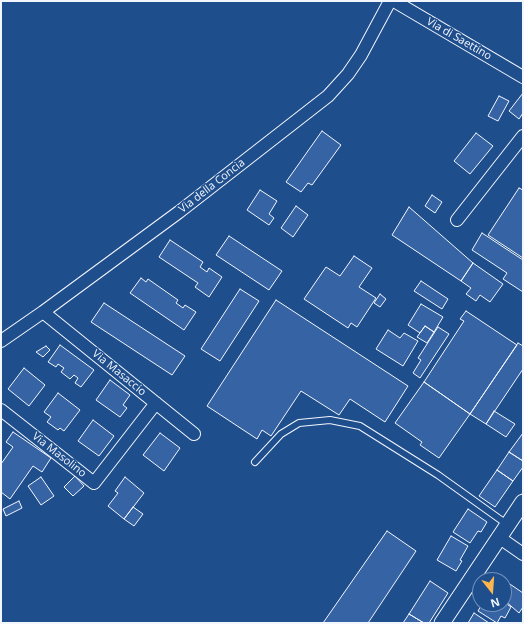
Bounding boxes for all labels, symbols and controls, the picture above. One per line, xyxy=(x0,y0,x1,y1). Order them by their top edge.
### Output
street label: Via di Saettino xyxy=(424,15,494,63)
street label: Via della Concia xyxy=(176,156,248,216)
street label: Via Masaccio xyxy=(89,347,149,399)
street label: Via Masolino xyxy=(29,430,89,480)
north arrow xyxy=(472,572,512,612)
text: N xyxy=(489,595,502,611)

